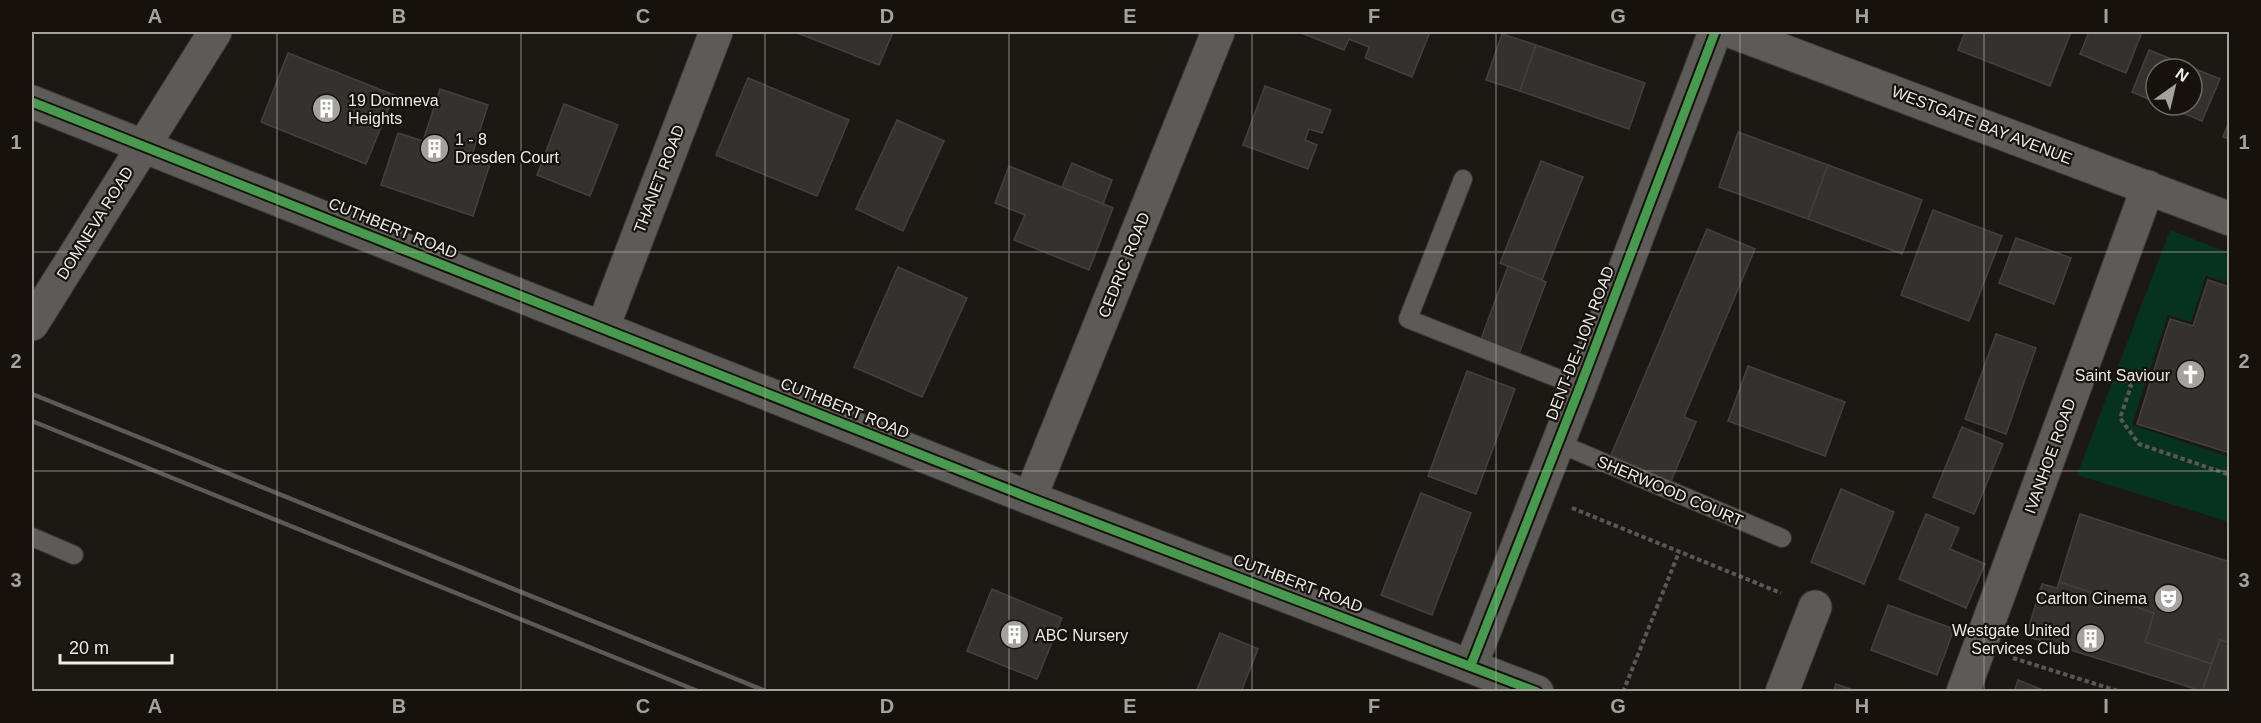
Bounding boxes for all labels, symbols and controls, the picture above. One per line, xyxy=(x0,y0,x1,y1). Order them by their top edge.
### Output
text: A xyxy=(148,5,162,27)
text: B xyxy=(392,5,406,27)
text: C xyxy=(636,5,650,27)
text: D xyxy=(880,5,894,27)
text: E xyxy=(1123,5,1137,27)
text: F xyxy=(1368,5,1380,27)
text: G xyxy=(1610,5,1626,27)
text: H xyxy=(1855,5,1869,27)
text: I xyxy=(2103,5,2109,27)
north arrow xyxy=(2144,57,2204,117)
text: N xyxy=(2173,65,2192,85)
street label: WESTGATE BAY AVENUE xyxy=(1889,83,2075,167)
place label: 19 Domneva Heights xyxy=(348,92,439,127)
building icon: 19 Domneva Heights xyxy=(311,93,343,125)
street label: THANET ROAD xyxy=(631,123,687,235)
text: 1 xyxy=(10,131,22,153)
place label: 1 - 8 Dresden Court xyxy=(455,131,560,166)
text: 1 xyxy=(2238,131,2250,153)
building icon: 1 - 8 Dresden Court xyxy=(418,132,450,164)
street label: DOMNEVA ROAD xyxy=(53,164,137,282)
street label: CUTHBERT ROAD xyxy=(326,194,460,262)
street label: CEDRIC ROAD xyxy=(1095,210,1153,320)
street label: DENT-DE-LION ROAD xyxy=(1543,264,1617,422)
text: 2 xyxy=(10,350,22,372)
text: 2 xyxy=(2238,350,2250,372)
church icon: Saint Saviour xyxy=(2175,359,2207,391)
place label: Saint Saviour xyxy=(2075,367,2171,384)
street label: CUTHBERT ROAD xyxy=(778,374,912,442)
street label: IVANHOE ROAD xyxy=(2021,396,2079,516)
street label: SHERWOOD COURT xyxy=(1595,453,1746,530)
street label: CUTHBERT ROAD xyxy=(1231,550,1365,616)
text: 3 xyxy=(10,569,22,591)
text: 3 xyxy=(2238,569,2250,591)
theatre icon: Carlton Cinema xyxy=(2152,582,2184,614)
place label: Carlton Cinema xyxy=(2036,590,2147,607)
building icon: ABC Nursery xyxy=(998,619,1030,651)
place label: Westgate United Services Club xyxy=(1952,622,2070,657)
building icon: Westgate United Services Club xyxy=(2075,623,2107,655)
scale bar xyxy=(60,627,172,665)
place label: ABC Nursery xyxy=(1035,627,1128,644)
text: 20 m xyxy=(69,638,109,658)
text: A xyxy=(148,695,162,717)
text: B xyxy=(392,695,406,717)
text: C xyxy=(636,695,650,717)
text: D xyxy=(880,695,894,717)
text: E xyxy=(1123,695,1137,717)
text: F xyxy=(1368,695,1380,717)
text: G xyxy=(1610,695,1626,717)
text: H xyxy=(1855,695,1869,717)
text: I xyxy=(2103,695,2109,717)

